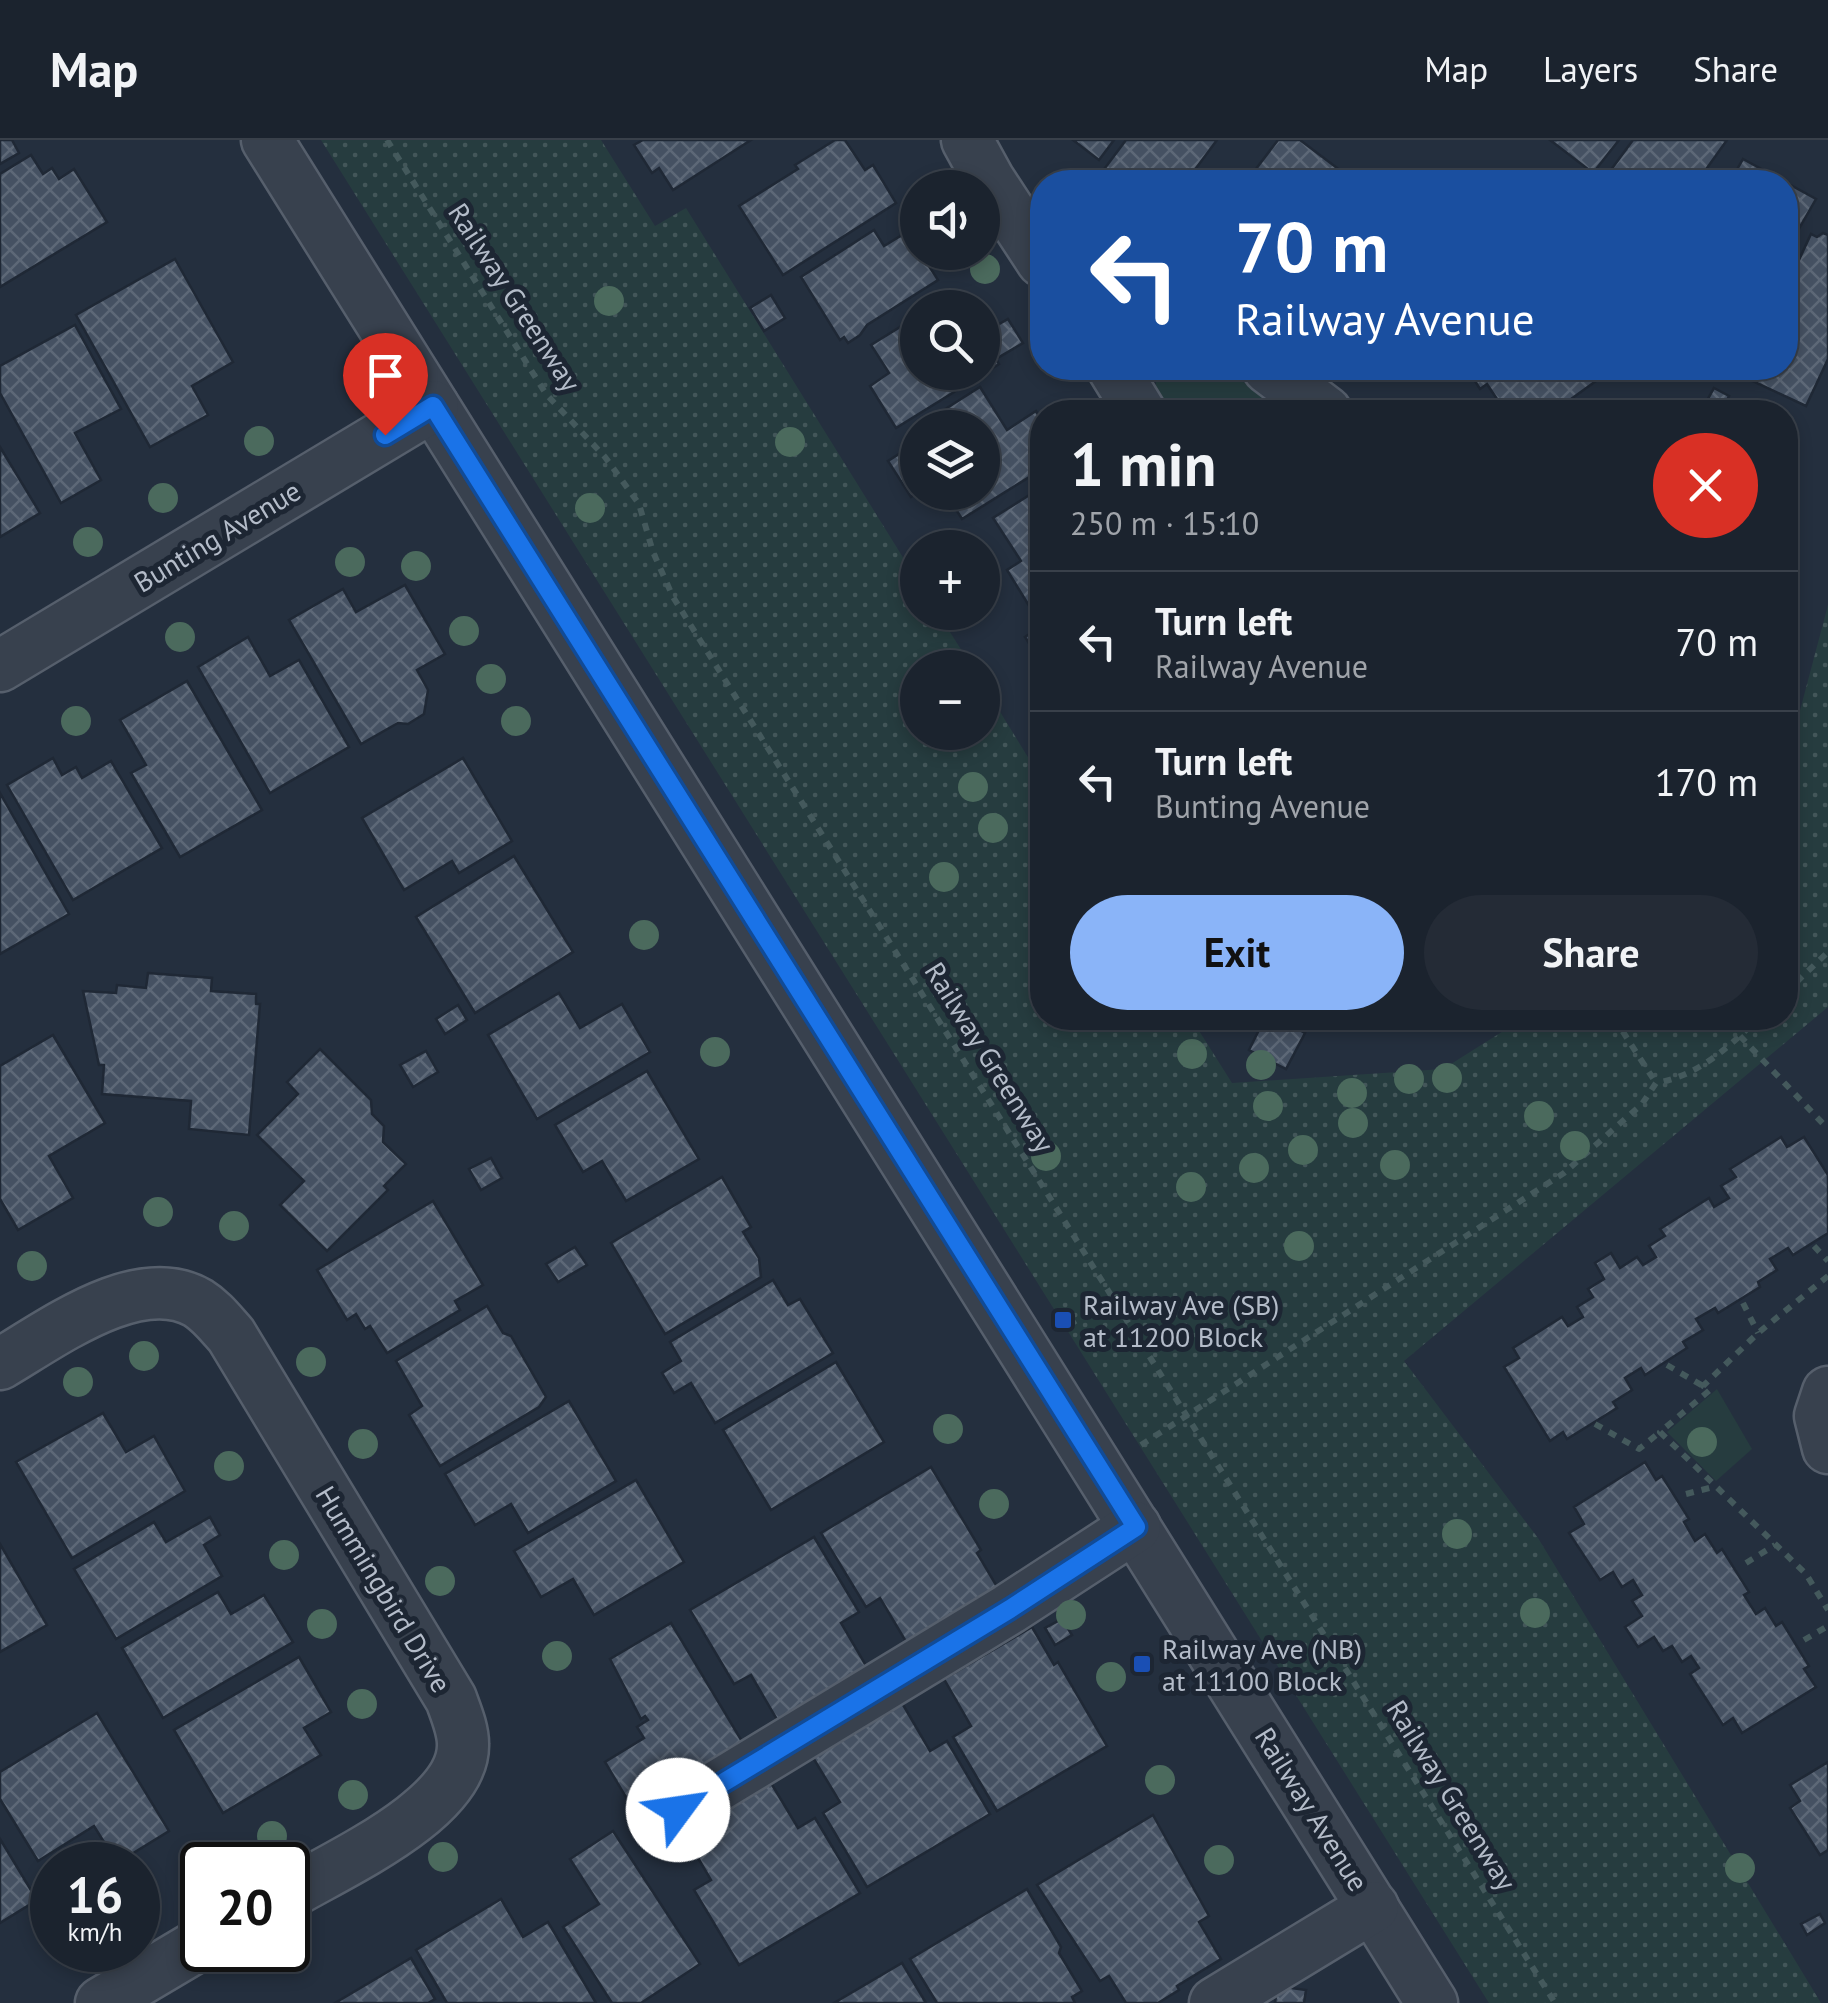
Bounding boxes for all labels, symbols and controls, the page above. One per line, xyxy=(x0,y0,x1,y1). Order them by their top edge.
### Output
text: Map xyxy=(50,38,138,100)
text: Map xyxy=(1424,46,1488,92)
text: Layers xyxy=(1543,46,1638,92)
text: Share xyxy=(1693,46,1778,92)
map controls xyxy=(900,170,1000,750)
button: sound xyxy=(900,170,1000,270)
street label: Railway Greenway xyxy=(440,196,590,398)
text: 70 m xyxy=(1235,201,1388,291)
icon: left xyxy=(1070,210,1200,340)
text: Railway Avenue xyxy=(1235,289,1535,347)
button: search xyxy=(900,290,1000,390)
pin xyxy=(343,333,428,436)
icon: arrive xyxy=(358,348,413,403)
button: layers xyxy=(900,410,1000,510)
text: 1 min xyxy=(1070,425,1216,503)
button: close xyxy=(1653,433,1758,538)
street label: Bunting Avenue xyxy=(127,472,307,600)
text: 250 m · 15:10 xyxy=(1070,502,1259,544)
button: + xyxy=(900,530,1000,630)
text: Turn left xyxy=(1155,596,1292,645)
icon: left xyxy=(1070,614,1125,669)
text: 70 m xyxy=(1676,617,1758,666)
text: Railway Avenue xyxy=(1155,645,1368,687)
button: − xyxy=(900,650,1000,750)
text: Turn left xyxy=(1155,736,1292,785)
icon: left xyxy=(1070,754,1125,809)
text: 170 m xyxy=(1655,757,1758,806)
text: Bunting Avenue xyxy=(1155,785,1370,827)
button: Exit xyxy=(1070,895,1404,1010)
button: Share xyxy=(1424,895,1758,1010)
street label: Railway Greenway xyxy=(917,955,1063,1159)
place label: Railway Ave (SB) at 11200 Block xyxy=(1083,1286,1279,1355)
marker: Railway Ave (SB) at 11200 Block xyxy=(1052,1309,1074,1331)
street label: Hummingbird Drive xyxy=(308,1479,460,1699)
place label: Railway Ave (NB) at 11100 Block xyxy=(1162,1630,1362,1699)
marker: Railway Ave (NB) at 11100 Block xyxy=(1131,1653,1153,1675)
street label: Railway Greenway xyxy=(1379,1693,1525,1897)
street label: Railway Avenue xyxy=(1247,1720,1377,1898)
position arrow xyxy=(626,1758,730,1862)
speed limit sign: 20 xyxy=(180,1842,310,1972)
text: 16 xyxy=(67,1862,123,1927)
text: km/h xyxy=(68,1916,122,1948)

